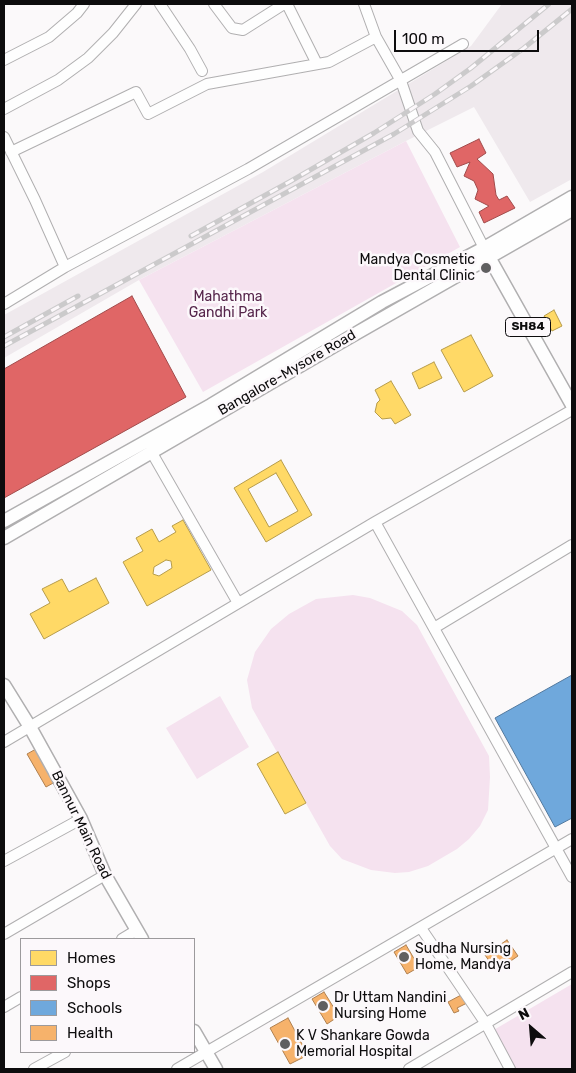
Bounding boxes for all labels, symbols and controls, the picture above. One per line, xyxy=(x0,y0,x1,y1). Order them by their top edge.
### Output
scale bar xyxy=(396,20,541,52)
text: 100 m xyxy=(402,30,444,48)
place label: Mandya Cosmetic Dental Clinic xyxy=(359,252,475,284)
marker: Mandya Cosmetic Dental Clinic xyxy=(479,261,493,275)
park label: Mahathma Gandhi Park xyxy=(189,289,267,322)
road number: SH84 xyxy=(506,318,550,337)
street label: Bangalore-Mysore Road xyxy=(215,327,359,419)
street label: Bannur Main Road xyxy=(47,768,115,882)
legend xyxy=(20,938,195,1053)
place label: Sudha Nursing Home, Mandya xyxy=(415,941,511,974)
text: Homes xyxy=(67,949,116,967)
marker: Sudha Nursing Home, Mandya xyxy=(397,950,411,964)
text: Shops xyxy=(67,974,111,992)
place label: Dr Uttam Nandini Nursing Home xyxy=(334,990,446,1022)
text: Schools xyxy=(67,999,122,1017)
marker: Dr Uttam Nandini Nursing Home xyxy=(316,999,330,1013)
north arrow xyxy=(506,1003,556,1053)
text: N xyxy=(516,1004,532,1024)
text: Health xyxy=(67,1024,113,1042)
place label: K V Shankare Gowda Memorial Hospital xyxy=(296,1028,430,1060)
marker: K V Shankare Gowda Memorial Hospital xyxy=(278,1037,292,1051)

